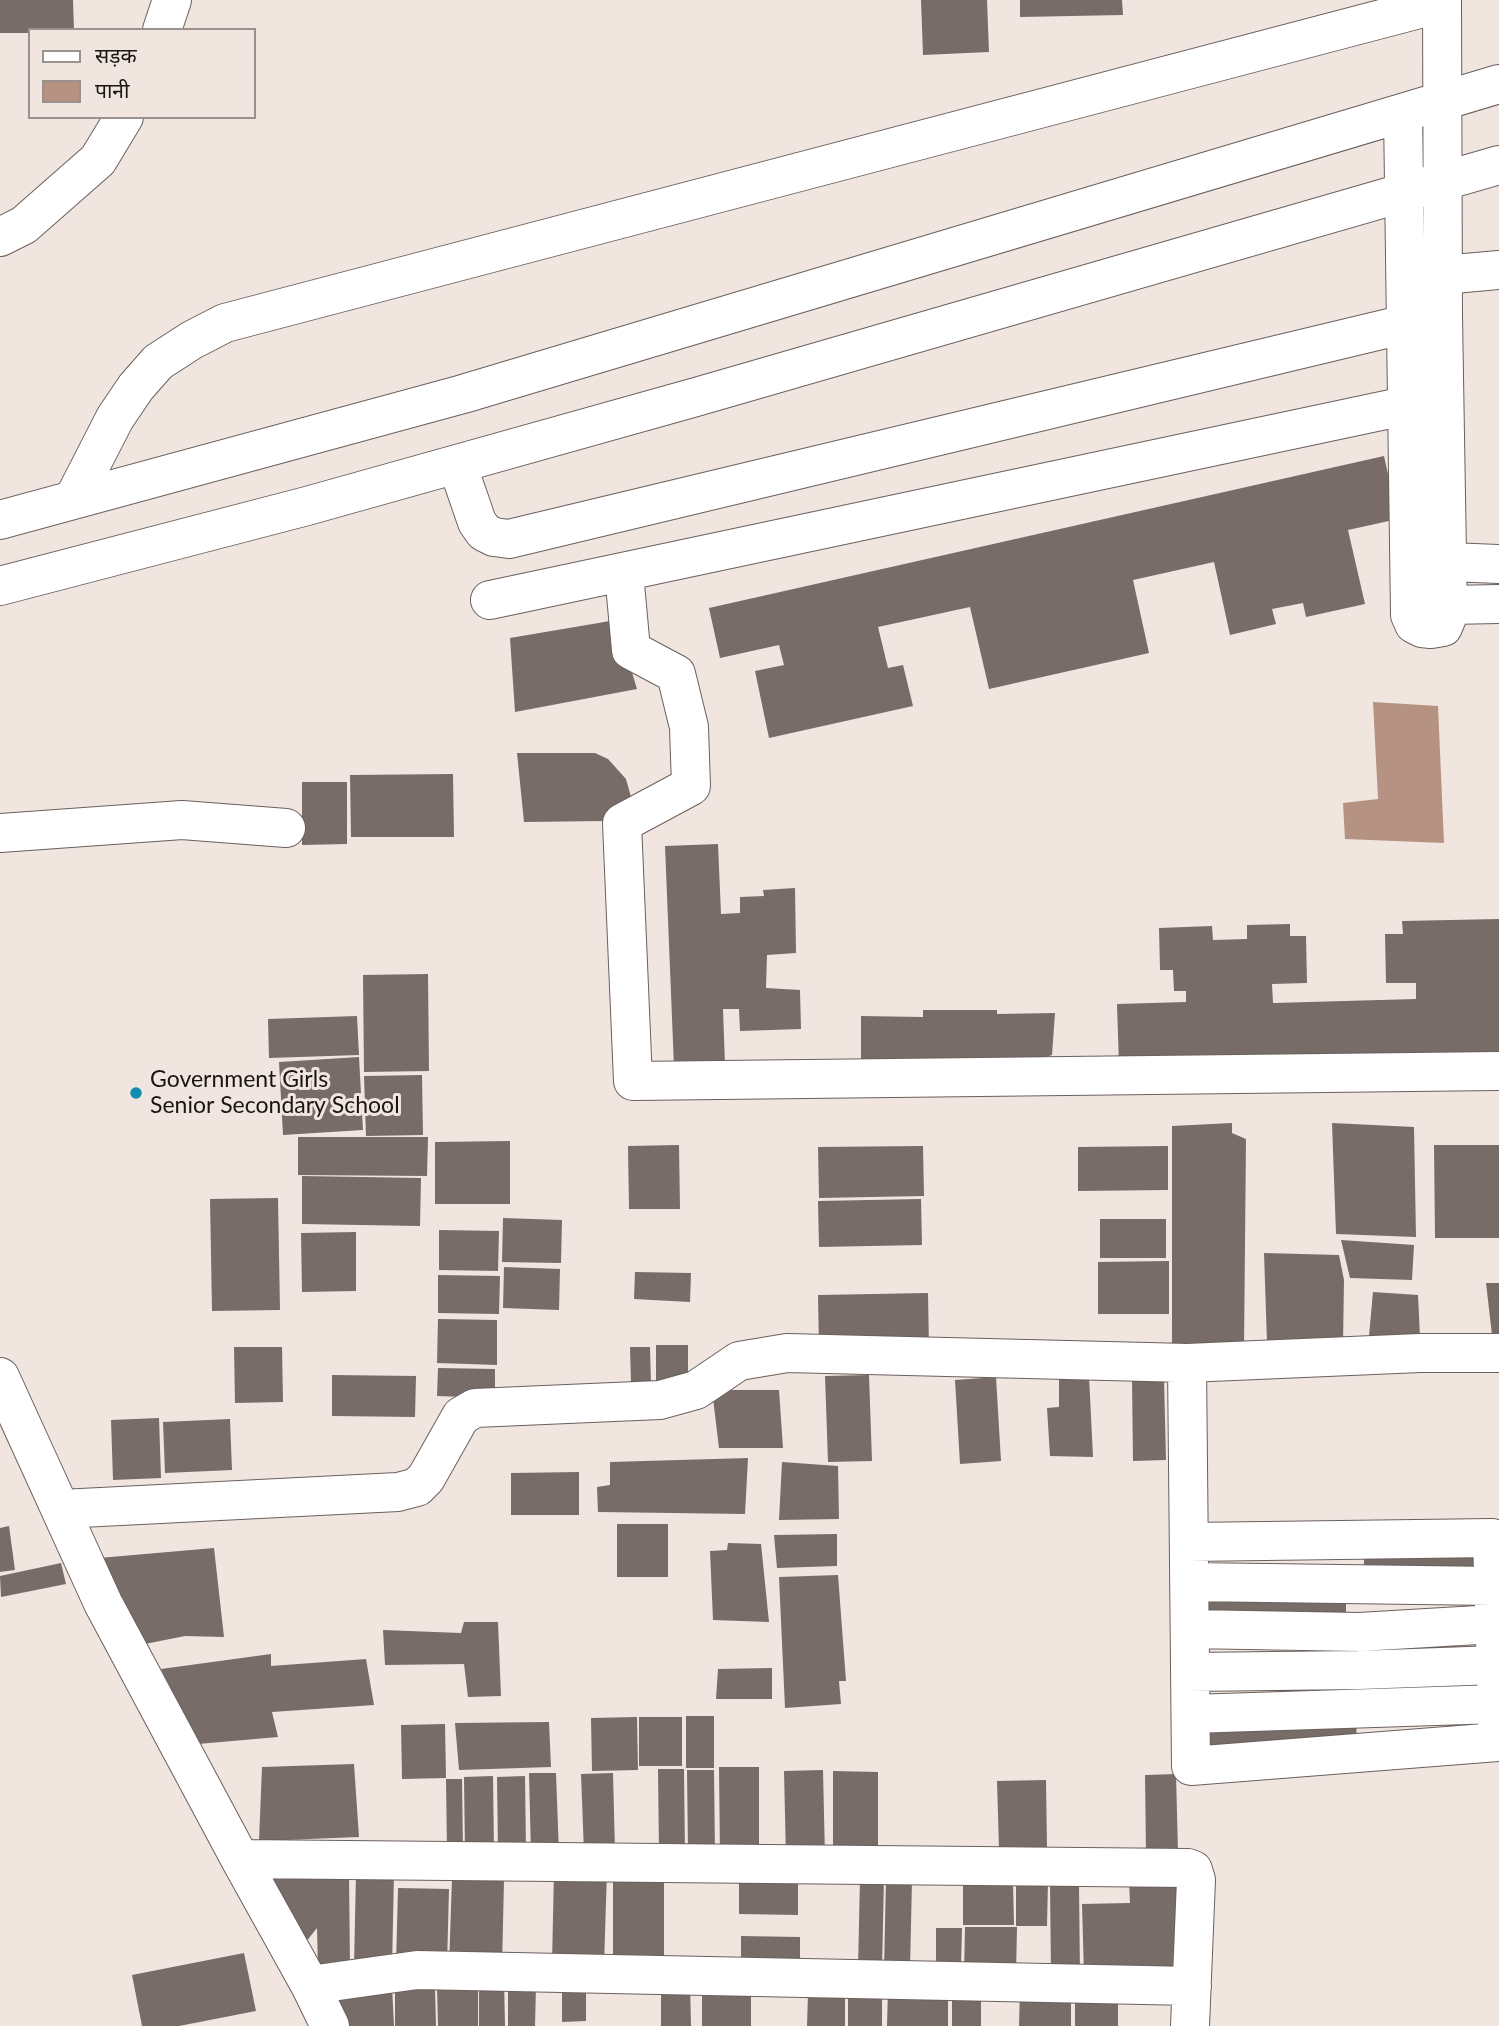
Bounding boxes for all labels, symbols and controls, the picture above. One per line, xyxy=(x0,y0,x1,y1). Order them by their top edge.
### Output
legend xyxy=(28,28,256,119)
text: सड़क xyxy=(95,42,137,67)
text: पानी xyxy=(95,77,129,102)
place label: Government Girls Senior Secondary School xyxy=(150,1066,400,1120)
marker: Government Girls Senior Secondary School xyxy=(128,1085,144,1101)

